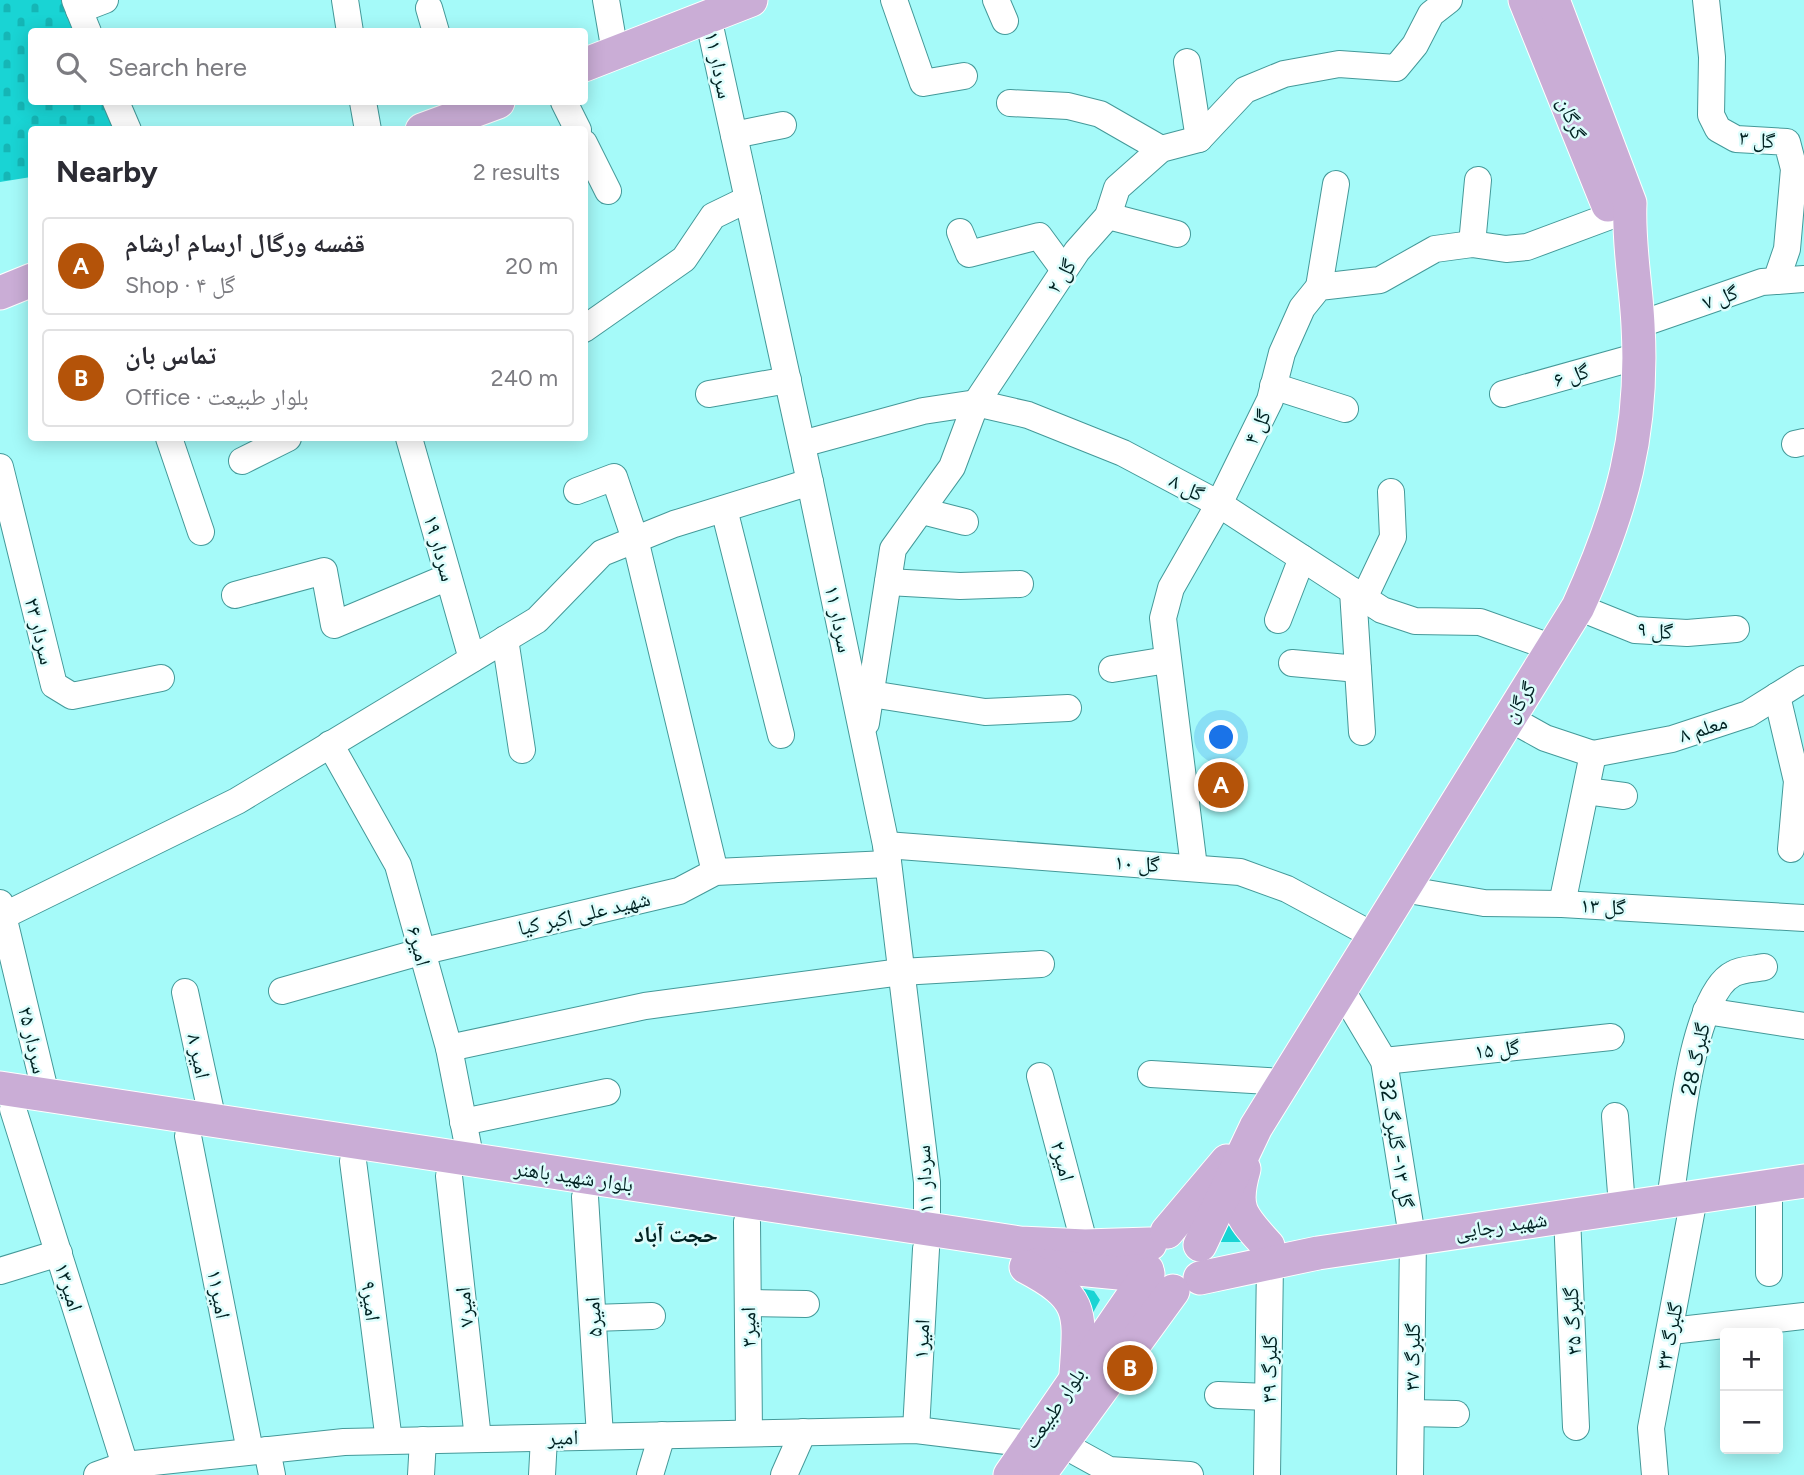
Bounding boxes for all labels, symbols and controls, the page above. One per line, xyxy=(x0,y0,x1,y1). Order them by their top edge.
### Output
search box xyxy=(28,28,588,105)
street label: سردار ۱۱ xyxy=(700,29,738,101)
icon: search xyxy=(52,48,90,86)
text: Search here xyxy=(108,51,247,83)
street label: گرگان xyxy=(1552,93,1592,143)
street label: گل ۳ xyxy=(1738,124,1777,155)
text: Nearby xyxy=(56,153,158,190)
text: 2 results xyxy=(473,158,560,186)
text: قفسه ورگال ارسام ارشام xyxy=(125,227,365,259)
text: A xyxy=(73,252,89,280)
text: 20 m xyxy=(505,252,558,280)
street label: گل ۲ xyxy=(1041,254,1082,298)
text: Shop · گل ۴ xyxy=(125,271,235,299)
street label: گل ۷ xyxy=(1699,279,1742,316)
text: تماس بان xyxy=(125,339,216,371)
street label: گل ۶ xyxy=(1550,358,1592,393)
text: B xyxy=(74,364,88,392)
text: 240 m xyxy=(491,364,558,392)
text: Office · بلوار طبیعت xyxy=(125,383,309,411)
street label: گل ۴ xyxy=(1238,405,1277,449)
street label: گل ۸ xyxy=(1165,468,1209,507)
street label: سردار ۱۹ xyxy=(419,512,461,584)
street label: سردار ۱۱ xyxy=(820,583,858,655)
street label: سردار ۲۳ xyxy=(20,595,60,667)
street label: گل ۹ xyxy=(1636,616,1674,645)
street label: گرگان xyxy=(1497,677,1541,727)
street label: معلم ۸ xyxy=(1676,709,1731,749)
your location xyxy=(1204,720,1238,754)
pin: A xyxy=(1198,759,1244,811)
street label: گل ۱۰ xyxy=(1114,849,1161,878)
street label: شهید علی اکبر کیا xyxy=(515,886,653,941)
street label: گل ۱۳ xyxy=(1580,892,1626,921)
street label: امیر۶ xyxy=(402,923,436,969)
street label: سردار ۲۵ xyxy=(13,1004,53,1076)
street label: گلبرگ 28 xyxy=(1675,1020,1715,1098)
street label: امیر ۸ xyxy=(182,1031,216,1081)
street label: گل ۱۵ xyxy=(1473,1034,1521,1065)
street label: گل ۱۳- گلبرگ 32 xyxy=(1373,1076,1420,1210)
street label: امیر۲ xyxy=(1046,1138,1080,1184)
street label: سردار ۱۱ xyxy=(910,1144,938,1214)
street label: بلوار شهید باهنر xyxy=(512,1155,635,1197)
street label: شهید رجایی xyxy=(1453,1206,1549,1245)
district label: حجت آباد xyxy=(634,1220,718,1248)
street label: امیر۱۳ xyxy=(49,1260,89,1314)
street label: امیر۱۱ xyxy=(202,1267,236,1321)
street label: امیر۹ xyxy=(356,1280,386,1322)
street label: امیر۷ xyxy=(449,1286,479,1328)
street label: گلبرگ ۳۵ xyxy=(1558,1286,1586,1355)
street label: امیر۵ xyxy=(579,1296,607,1338)
street label: گلبرگ ۳۳ xyxy=(1650,1300,1688,1372)
street label: امیر۳ xyxy=(735,1307,761,1347)
street label: امیر۱ xyxy=(907,1318,935,1360)
street label: گلبرگ ۳۷ xyxy=(1399,1323,1425,1391)
map controls xyxy=(1720,1328,1783,1454)
button: + xyxy=(1720,1328,1783,1391)
street label: گلبرگ ۳۹ xyxy=(1256,1335,1282,1403)
pin: B xyxy=(1107,1342,1153,1394)
street label: بلوار طبیعت xyxy=(1018,1363,1090,1453)
button: − xyxy=(1720,1391,1783,1454)
street label: امیر xyxy=(546,1424,579,1450)

